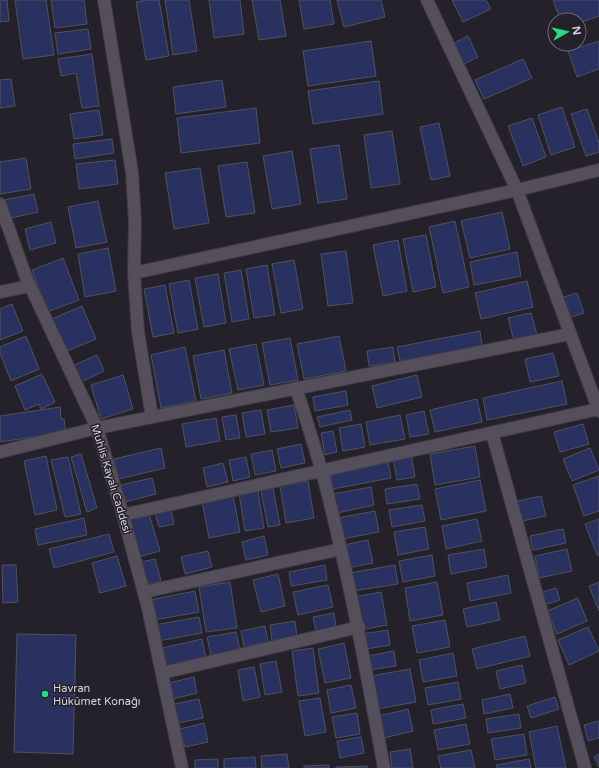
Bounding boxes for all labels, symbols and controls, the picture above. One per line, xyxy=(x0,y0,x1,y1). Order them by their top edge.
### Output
north arrow xyxy=(547,12,587,52)
text: N xyxy=(569,25,583,36)
street label: Muhlis Kayalı Caddesi xyxy=(88,423,134,535)
place label: Havran Hükümet Konağı xyxy=(53,682,141,708)
marker: Havran Hükümet Konağı xyxy=(40,689,50,699)

